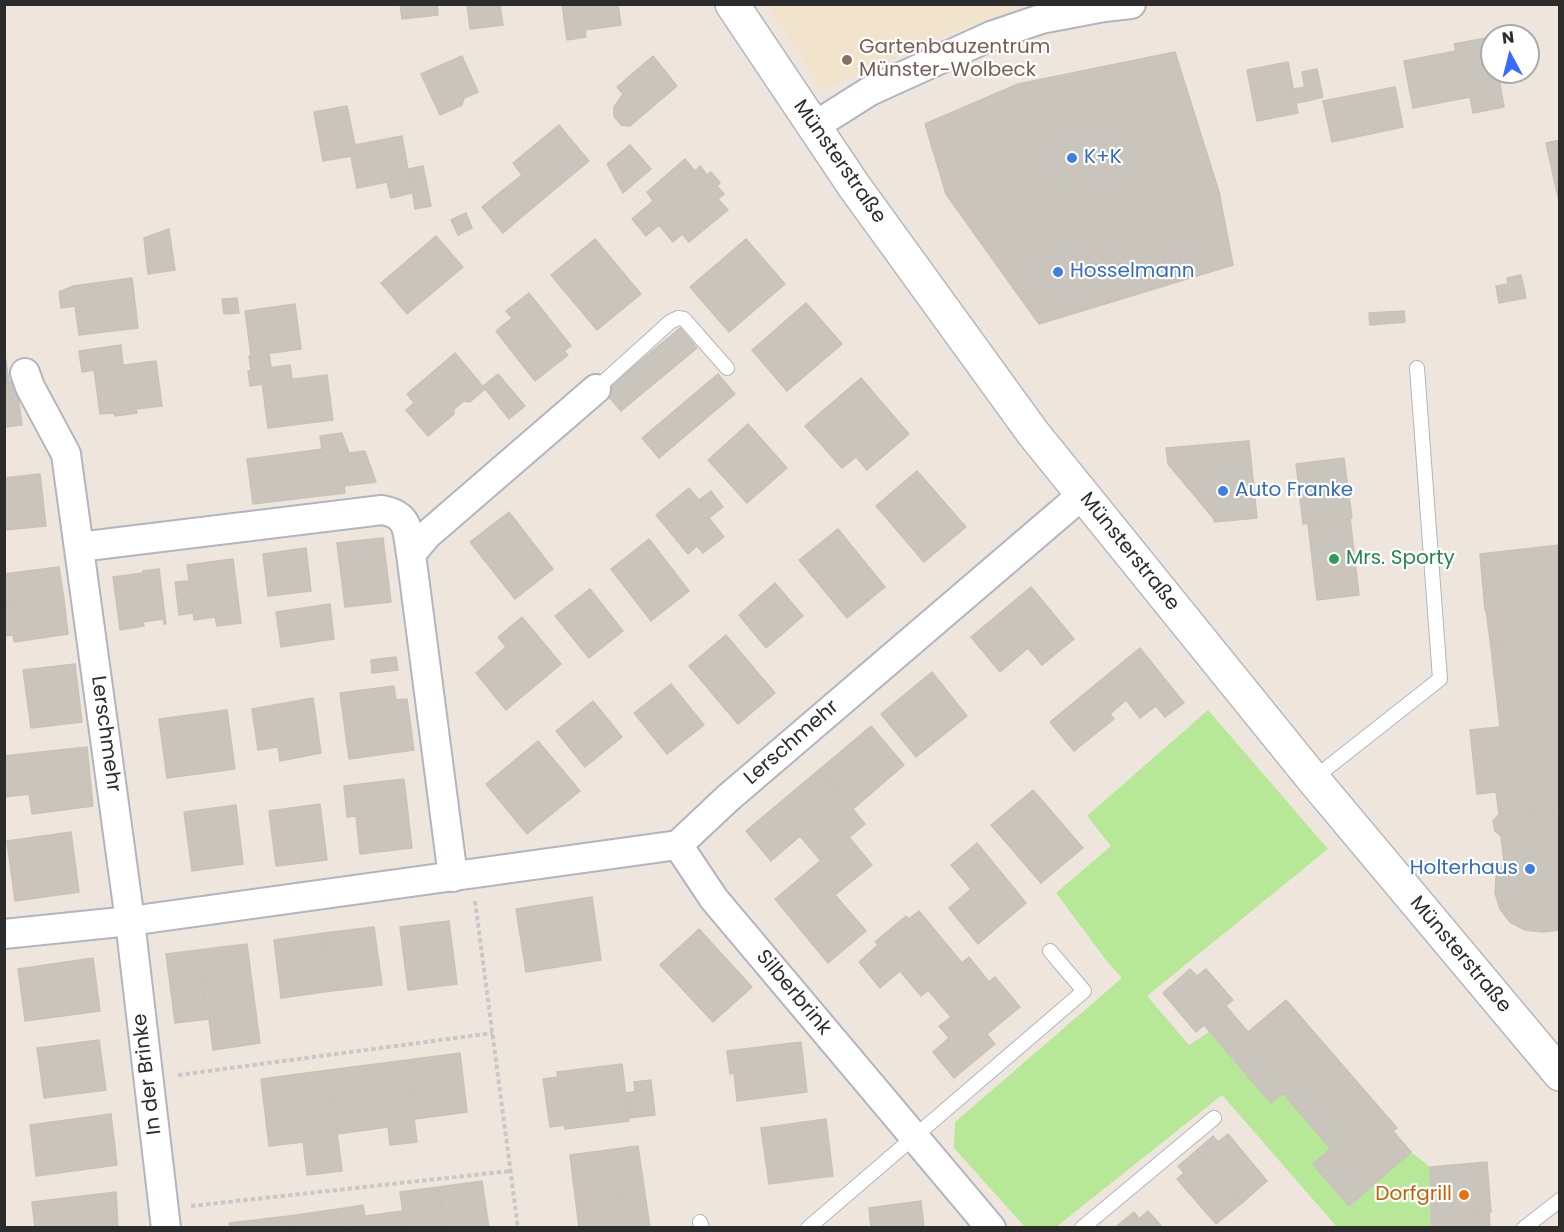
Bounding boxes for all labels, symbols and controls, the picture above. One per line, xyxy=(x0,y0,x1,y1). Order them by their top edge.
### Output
north arrow xyxy=(1480,24,1540,84)
text: N xyxy=(1501,25,1515,50)
place label: Gartenbauzentrum Münster-Wolbeck xyxy=(859,36,1050,83)
marker: Gartenbauzentrum Münster-Wolbeck xyxy=(840,53,854,67)
street label: Münsterstraße xyxy=(788,96,890,228)
place label: K+K xyxy=(1084,146,1122,170)
marker: K+K xyxy=(1065,151,1079,165)
place label: Hosselmann xyxy=(1070,260,1195,284)
marker: Hosselmann xyxy=(1051,265,1065,279)
place label: Auto Franke xyxy=(1235,479,1353,503)
marker: Auto Franke xyxy=(1216,484,1230,498)
street label: Münsterstraße xyxy=(1074,488,1184,616)
place label: Mrs. Sporty xyxy=(1346,547,1455,571)
marker: Mrs. Sporty xyxy=(1327,552,1341,566)
street label: Lerschmehr xyxy=(85,674,125,794)
street label: Lerschmehr xyxy=(740,696,844,790)
place label: Holterhaus xyxy=(1410,857,1518,881)
marker: Holterhaus xyxy=(1523,862,1537,876)
street label: Münsterstraße xyxy=(1404,892,1516,1018)
street label: Silberbrink xyxy=(750,945,836,1041)
street label: In der Brinke xyxy=(129,1012,167,1136)
place label: Dorfgrill xyxy=(1375,1183,1452,1207)
marker: Dorfgrill xyxy=(1457,1188,1471,1202)

